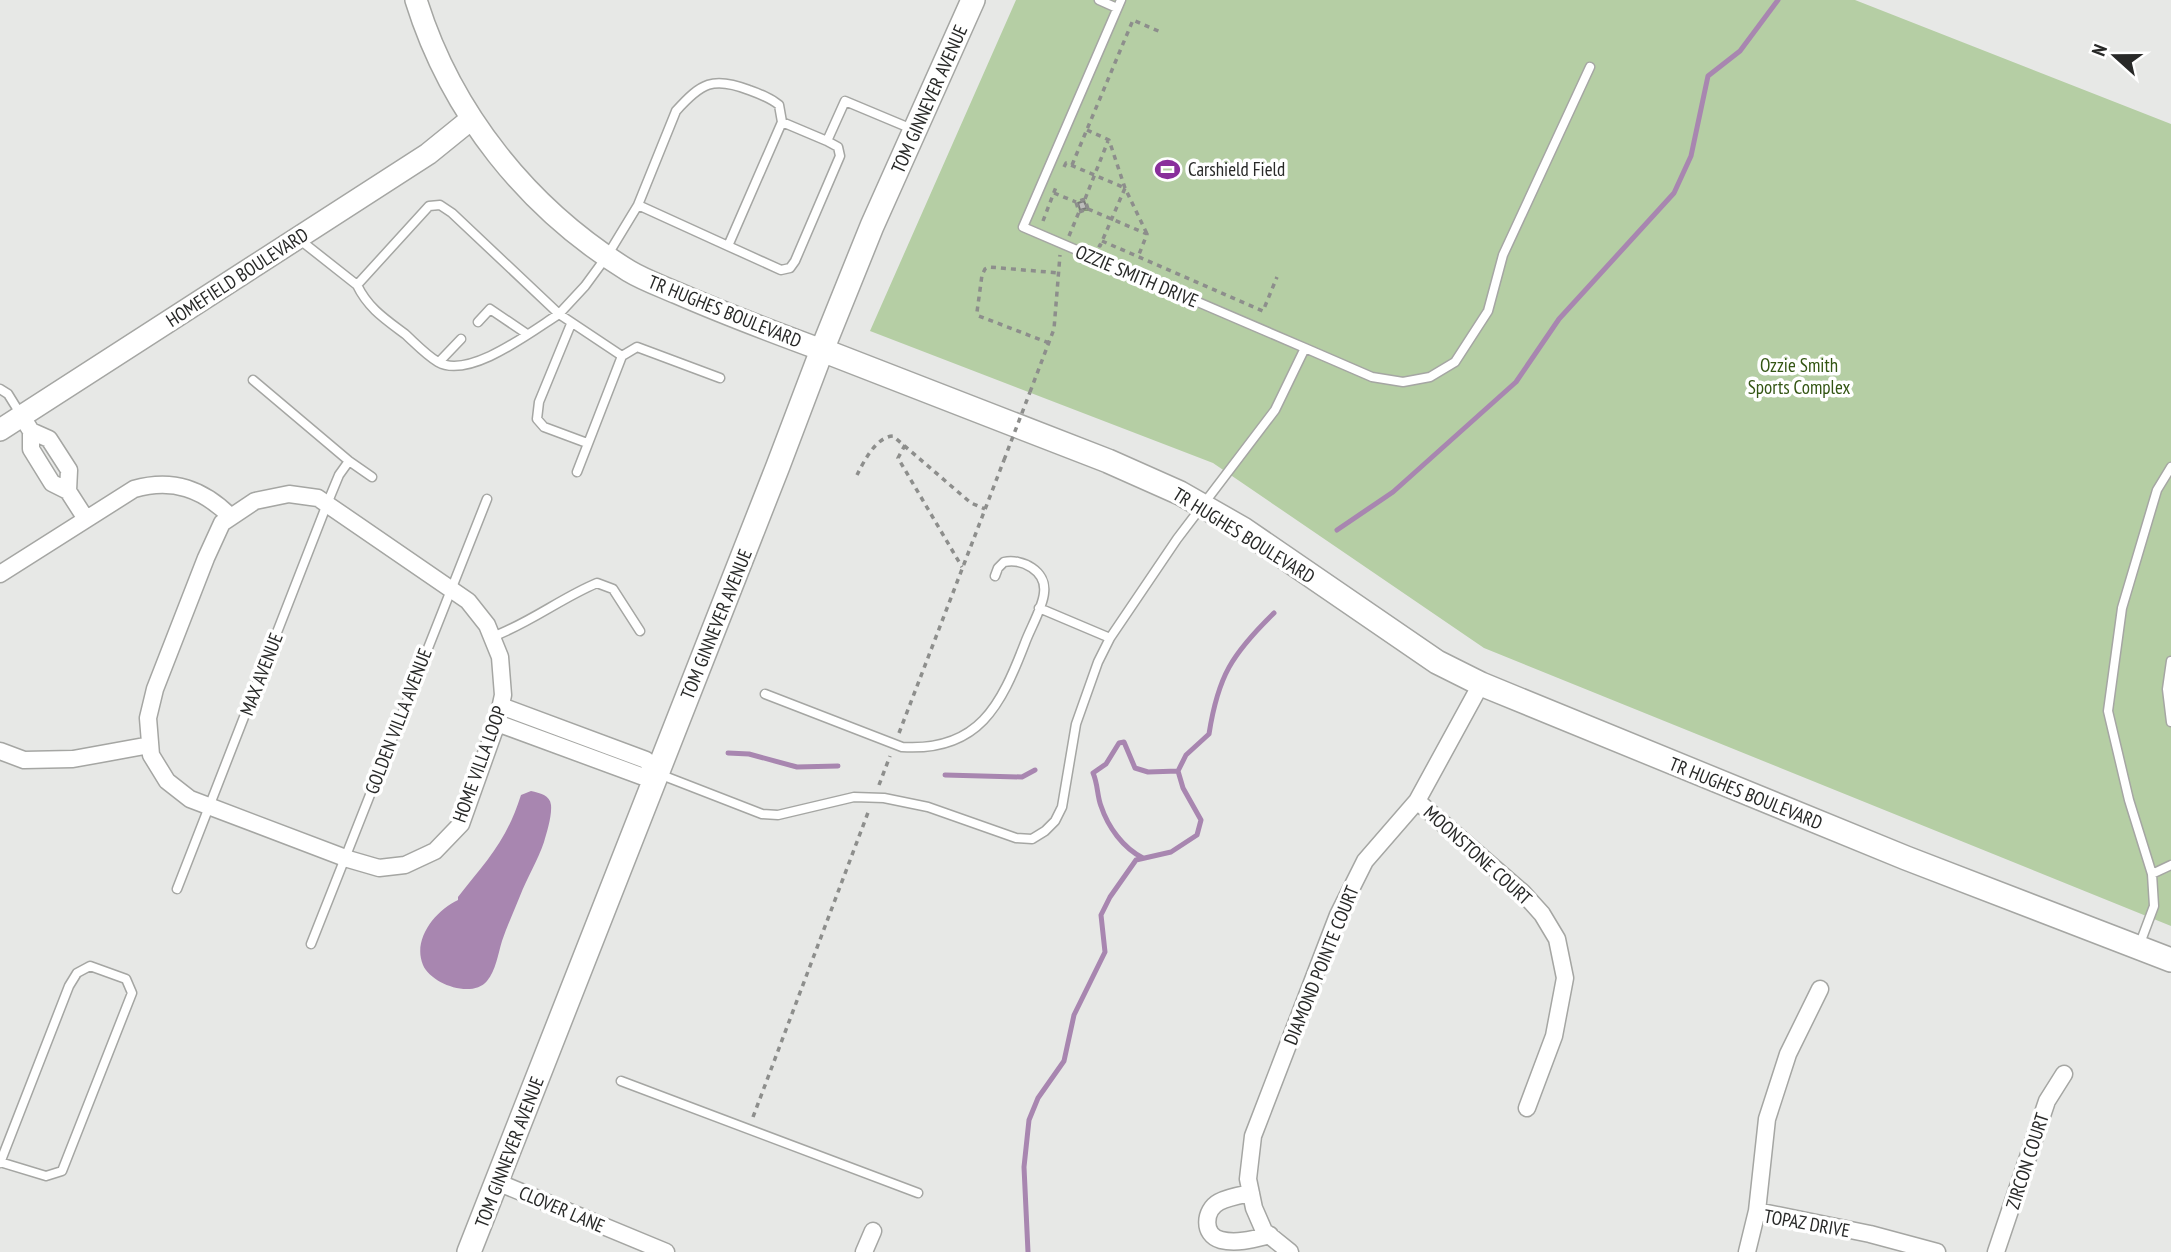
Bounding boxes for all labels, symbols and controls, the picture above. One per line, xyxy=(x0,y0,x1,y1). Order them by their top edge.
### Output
street label: TOM GINNEVER AVENUE xyxy=(886,21,972,177)
north arrow xyxy=(2080,21,2150,91)
text: N xyxy=(2086,41,2112,59)
sports icon: Carshield Field xyxy=(1154,155,1182,183)
place label: Carshield Field xyxy=(1188,157,1285,181)
street label: HOMEFIELD BOULEVARD xyxy=(161,222,313,332)
street label: OZZIE SMITH DRIVE xyxy=(1072,239,1202,313)
street label: TR HUGHES BOULEVARD xyxy=(645,269,805,353)
park label: Ozzie Smith Sports Complex xyxy=(1748,353,1851,399)
street label: TR HUGHES BOULEVARD xyxy=(1169,482,1320,588)
street label: TOM GINNEVER AVENUE xyxy=(675,545,757,703)
street label: MAX AVENUE xyxy=(234,629,288,719)
street label: GOLDEN VILLA AVENUE xyxy=(359,645,437,797)
street label: HOME VILLA LOOP xyxy=(447,702,511,826)
street label: TR HUGHES BOULEVARD xyxy=(1666,751,1826,835)
street label: MOONSTONE COURT xyxy=(1419,800,1537,910)
street label: DIAMOND POINTE COURT xyxy=(1278,881,1364,1048)
street label: TOM GINNEVER AVENUE xyxy=(469,1073,549,1231)
street label: ZIRCON COURT xyxy=(2000,1109,2054,1212)
street label: CLOVER LANE xyxy=(515,1180,609,1238)
street label: TOPAZ DRIVE xyxy=(1762,1204,1852,1242)

